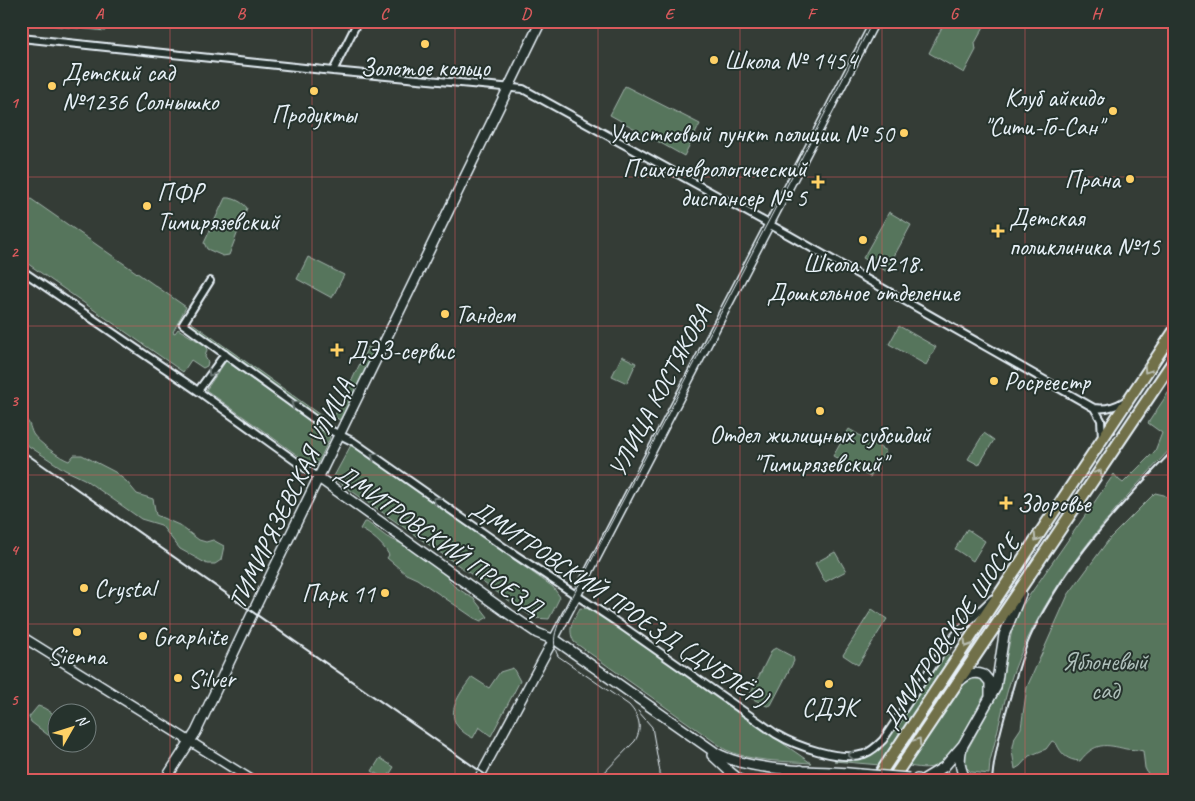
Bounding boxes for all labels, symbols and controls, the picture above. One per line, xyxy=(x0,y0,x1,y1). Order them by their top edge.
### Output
text: A xyxy=(95,4,105,24)
text: B xyxy=(237,4,247,24)
text: C xyxy=(380,4,390,24)
text: D xyxy=(521,4,532,24)
text: E xyxy=(665,4,676,24)
text: F xyxy=(807,4,818,24)
text: G xyxy=(950,4,960,24)
text: H xyxy=(1091,4,1103,24)
marker: Золотое кольцо xyxy=(419,38,431,50)
place label: Школа № 1454 xyxy=(724,45,860,77)
place label: Золотое кольцо xyxy=(360,52,491,84)
marker: Школа № 1454 xyxy=(708,54,720,66)
place label: Детский сад №1236 Солнышко xyxy=(62,57,219,118)
marker: Детский сад №1236 Солнышко xyxy=(46,80,58,92)
place label: Клуб айкидо "Сити-Го-Сан" xyxy=(984,82,1108,143)
marker: Продукты xyxy=(308,85,320,97)
text: 1 xyxy=(10,93,19,113)
place label: Продукты xyxy=(272,99,358,131)
marker: Клуб айкидо "Сити-Го-Сан" xyxy=(1107,105,1119,117)
place label: Участковый пункт полиции № 50 xyxy=(608,118,896,150)
marker: Участковый пункт полиции № 50 xyxy=(898,127,910,139)
place label: Психоневрологический диспансер № 5 xyxy=(623,153,809,214)
place label: Прана xyxy=(1064,164,1122,196)
marker: Прана xyxy=(1124,173,1136,185)
marker: Психоневрологический диспансер № 5 xyxy=(811,175,825,189)
place label: ПФР Тимирязевский xyxy=(157,177,281,238)
marker: ПФР Тимирязевский xyxy=(141,200,153,212)
place label: Детская поликлиника №15 xyxy=(1009,202,1162,263)
marker: Детская поликлиника №15 xyxy=(991,224,1005,238)
marker: Школа №218. Дошкольное отделение xyxy=(857,234,869,246)
text: 2 xyxy=(10,242,19,262)
place label: Школа №218. Дошкольное отделение xyxy=(767,248,961,309)
place label: Тандем xyxy=(455,299,517,331)
street label: УЛИЦА КОСТЯКОВА xyxy=(601,299,719,482)
marker: Тандем xyxy=(439,308,451,320)
place label: ДЭЗ-сервис xyxy=(348,335,455,367)
marker: ДЭЗ-сервис xyxy=(330,343,344,357)
one-way arrow xyxy=(1144,365,1154,374)
place label: Росреестр xyxy=(1004,366,1092,398)
one-way arrow xyxy=(208,367,218,376)
street label: ТИМИРЯЗЕВСКАЯ УЛИЦА xyxy=(221,373,361,614)
marker: Росреестр xyxy=(988,375,1000,387)
text: 3 xyxy=(10,391,19,411)
one-way arrow xyxy=(290,401,300,410)
marker: Отдел жилищных субсидий "Тимирязевский" xyxy=(814,405,826,417)
place label: Отдел жилищных субсидий "Тимирязевский" xyxy=(709,419,932,480)
one-way arrow xyxy=(371,454,380,462)
street label: ДМИТРОВСКИЙ ПРОЕЗД xyxy=(329,457,549,624)
one-way arrow xyxy=(1093,469,1102,479)
place label: Здоровье xyxy=(1017,488,1092,520)
street label: ДМИТРОВСКИЙ ПРОЕЗД (ДУБЛЁР) xyxy=(465,492,775,716)
marker: Здоровье xyxy=(999,496,1013,510)
one-way arrow xyxy=(432,497,442,506)
street label: ДМИТРОВСКОЕ ШОССЕ xyxy=(874,526,1029,734)
one-way arrow xyxy=(1034,532,1043,541)
text: 4 xyxy=(10,540,19,560)
place label: Crystal xyxy=(94,573,160,605)
place label: Парк 11 xyxy=(302,578,377,610)
marker: Crystal xyxy=(78,582,90,594)
marker: Парк 11 xyxy=(379,587,391,599)
place label: Graphite xyxy=(153,621,229,653)
marker: Sienna xyxy=(71,626,83,638)
marker: Graphite xyxy=(137,630,149,642)
one-way arrow xyxy=(964,638,973,648)
place label: Sienna xyxy=(48,640,109,672)
park label: Яблоневый сад xyxy=(1062,646,1149,707)
place label: Silver xyxy=(188,663,237,695)
marker: Silver xyxy=(172,672,184,684)
marker: СДЭК xyxy=(823,678,835,690)
text: 5 xyxy=(11,690,20,710)
place label: СДЭК xyxy=(802,692,861,724)
north arrow xyxy=(48,704,98,754)
text: N xyxy=(72,711,93,731)
one-way arrow xyxy=(912,737,921,746)
one-way arrow xyxy=(846,749,854,760)

